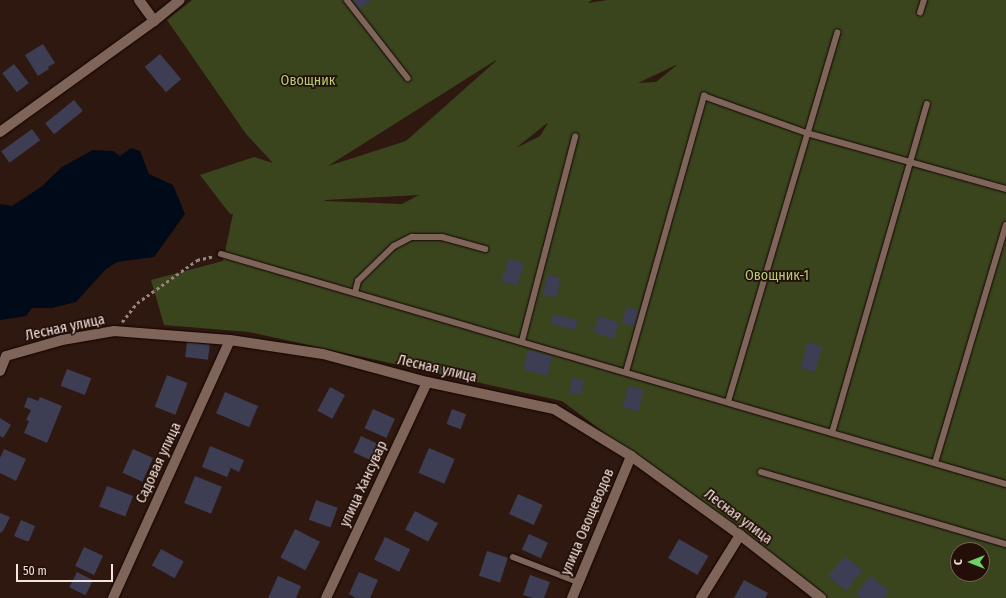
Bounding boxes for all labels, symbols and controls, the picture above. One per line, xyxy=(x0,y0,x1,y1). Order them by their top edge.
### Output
park label: Овощник xyxy=(281,73,335,89)
park label: Овощник-1 xyxy=(745,268,809,284)
street label: Лесная улица xyxy=(24,311,106,345)
street label: Лесная улица xyxy=(396,352,478,386)
street label: Садовая улица xyxy=(133,420,185,506)
street label: улица Хансувар xyxy=(337,438,391,530)
street label: улица Овощеводов xyxy=(558,466,618,578)
street label: Лесная улица xyxy=(701,486,775,548)
north arrow xyxy=(950,542,990,582)
scale bar xyxy=(18,556,115,582)
text: С xyxy=(952,559,965,565)
text: 50 m xyxy=(23,564,47,578)

